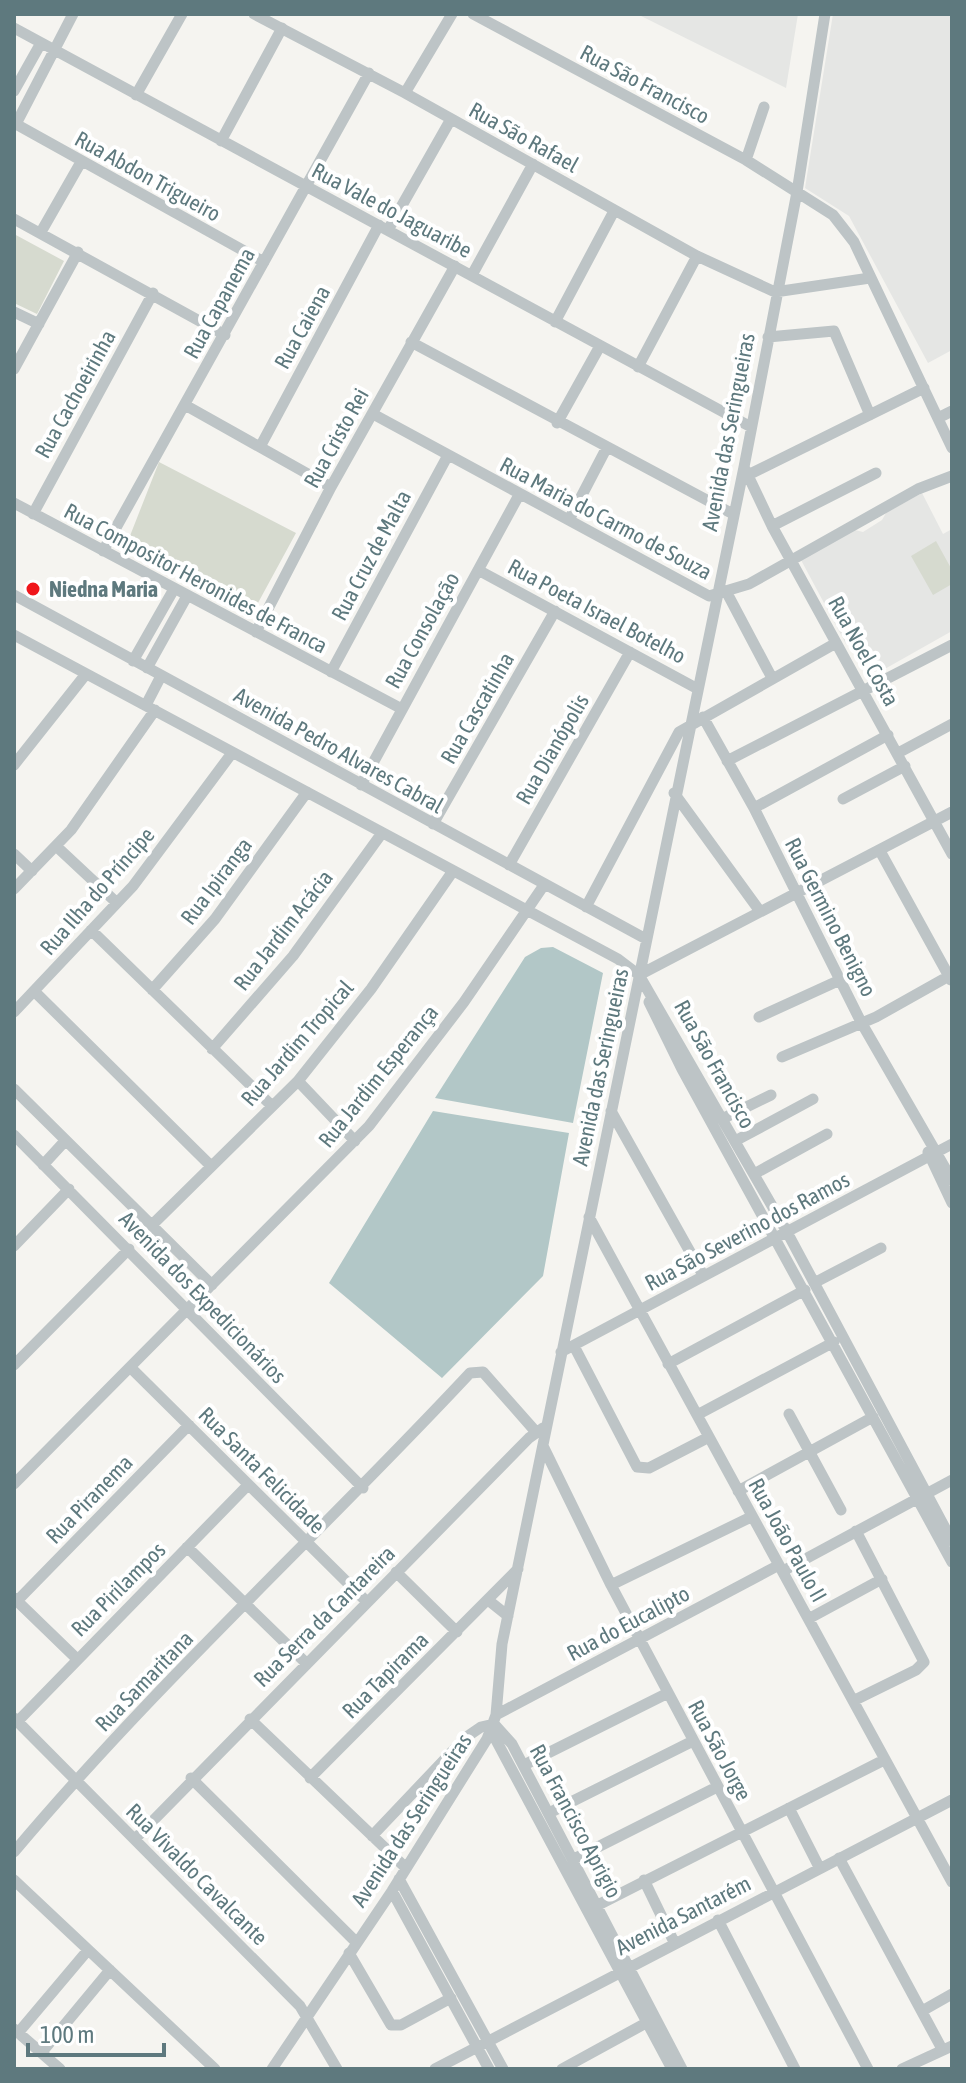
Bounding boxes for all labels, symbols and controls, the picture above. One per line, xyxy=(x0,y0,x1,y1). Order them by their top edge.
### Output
street label: Rua São Francisco xyxy=(576,39,714,129)
street label: Rua São Rafael xyxy=(465,96,583,178)
street label: Rua Abdon Trigueiro xyxy=(71,125,225,227)
street label: Rua Vale do Jaguaribe xyxy=(308,157,476,263)
street label: Rua Capanema xyxy=(178,243,260,363)
street label: Rua Caiena xyxy=(269,281,335,373)
street label: Rua Cachoeirinha xyxy=(29,325,121,463)
street label: Avenida das Seringueiras xyxy=(696,331,760,533)
street label: Rua Cristo Rei xyxy=(298,384,374,492)
street label: Rua Maria do Carmo de Souza xyxy=(496,451,716,585)
street label: Rua Cruz de Malta xyxy=(326,485,416,625)
street label: Rua Compositor Heronides de Franca xyxy=(60,497,332,659)
street label: Rua Poeta Israel Botelho xyxy=(504,553,690,669)
street label: Rua Consolação xyxy=(379,567,465,693)
place label: Niedna Maria xyxy=(49,576,158,602)
marker: Niedna Maria xyxy=(24,580,42,598)
street label: Rua Noel Costa xyxy=(823,592,905,710)
street label: Rua Cascatinha xyxy=(435,648,519,768)
street label: Avenida Pedro Alvares Cabral xyxy=(230,682,448,818)
street label: Rua Dianópolis xyxy=(510,689,594,809)
street label: Rua Ilha do Príncipe xyxy=(34,822,160,960)
street label: Rua Ipiranga xyxy=(175,832,257,930)
street label: Rua Germino Benigno xyxy=(780,833,882,1001)
street label: Rua Jardim Acácia xyxy=(228,865,338,995)
street label: Avenida das Seringueiras xyxy=(566,966,634,1168)
street label: Rua Jardim Tropical xyxy=(235,975,359,1111)
street label: Rua São Francisco xyxy=(669,995,761,1133)
street label: Rua Jardim Esperança xyxy=(313,999,443,1153)
street label: Rua São Severino dos Ramos xyxy=(640,1166,854,1296)
street label: Avenida dos Expedicionários xyxy=(114,1206,292,1388)
street label: Rua Santa Felicidade xyxy=(193,1401,331,1539)
street label: Rua Piranema xyxy=(40,1449,138,1549)
street label: Rua João Paulo II xyxy=(743,1474,833,1606)
street label: Rua Pirilampos xyxy=(66,1536,171,1641)
street label: Rua Serra da Cantareira xyxy=(248,1540,400,1692)
street label: Rua do Eucalipto xyxy=(562,1580,694,1666)
street label: Rua Samaritana xyxy=(90,1625,198,1737)
street label: Rua Tapirama xyxy=(337,1627,433,1723)
street label: Rua São Jorge xyxy=(683,1695,757,1805)
street label: Avenida das Seringueiras xyxy=(345,1728,477,1911)
street label: Rua Francisco Aprigio xyxy=(525,1740,627,1902)
street label: Rua Vivaldo Cavalcante xyxy=(121,1798,273,1950)
street label: Avenida Santarém xyxy=(611,1870,755,1960)
scale bar xyxy=(28,2007,164,2057)
text: 100 m xyxy=(40,2021,94,2048)

